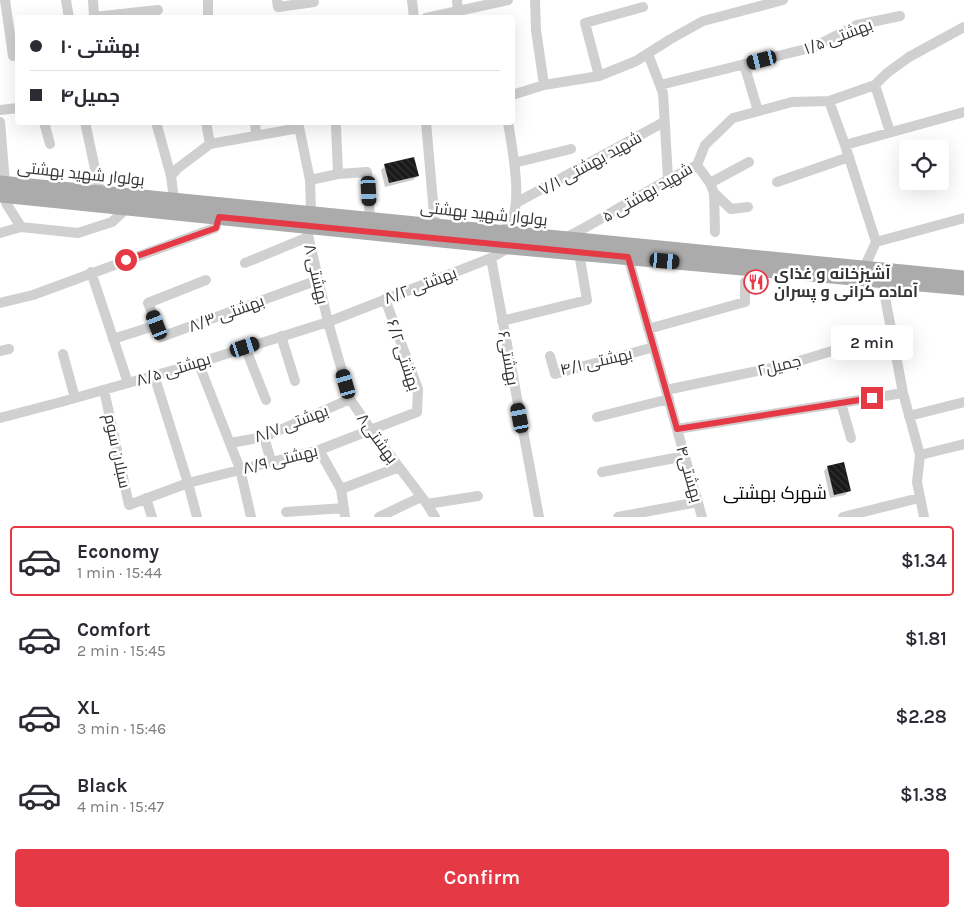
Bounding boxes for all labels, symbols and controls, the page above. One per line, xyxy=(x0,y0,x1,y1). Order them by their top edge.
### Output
street label: بهشتی ۱/۵ xyxy=(801,15,875,59)
text: بهشتی ۱۰ xyxy=(60,36,140,58)
car xyxy=(745,49,778,71)
text: جمیل۴ xyxy=(60,85,120,107)
street label: شهید بهشتی ۷/۱ xyxy=(536,128,645,200)
map controls xyxy=(899,140,949,190)
button: locate xyxy=(899,140,949,190)
street label: بولوار شهید بهشتی xyxy=(16,157,145,191)
street label: شهید بهشتی ۵ xyxy=(599,159,696,227)
car xyxy=(360,176,377,206)
street label: بولوار شهید بهشتی xyxy=(419,197,548,231)
street label: ۸ بهشتی xyxy=(299,242,333,306)
route start xyxy=(115,249,137,271)
car xyxy=(649,252,680,270)
street label: بهشتی ۸/۲ xyxy=(381,263,460,309)
place label: آشپزخانه و غذای آماده کرانی و پسران xyxy=(774,264,918,303)
restaurant icon: آشپزخانه و غذای آماده کرانی و پسران xyxy=(743,269,769,295)
street label: بهشتی ۸/۳ xyxy=(186,291,267,337)
car xyxy=(144,308,169,342)
street label: بهشتی ۶/۲ xyxy=(382,317,424,394)
callout: 2 min xyxy=(831,326,913,360)
street label: بهشتی۶ xyxy=(493,329,523,387)
text: 2 min xyxy=(850,333,894,352)
car xyxy=(228,335,261,359)
street label: بهشتی ۴/۱ xyxy=(558,344,634,380)
street label: بهشتی ۸/۵ xyxy=(134,349,213,391)
street label: جمیل۲ xyxy=(755,351,803,381)
car xyxy=(334,368,357,400)
route end xyxy=(861,387,883,409)
street label: بهشتی ۸/۷ xyxy=(251,401,331,447)
car xyxy=(509,402,530,434)
street label: بهشتی۸ xyxy=(352,409,402,468)
street label: سبلان سوم xyxy=(98,412,135,490)
street label: بهشتی ۸/۹ xyxy=(241,441,320,479)
street label: بهشتی۴ xyxy=(671,444,707,505)
district label: شهرک بهشتی xyxy=(723,482,827,504)
icon: car xyxy=(17,539,62,584)
text: Economy xyxy=(77,541,159,563)
text: $1.34 xyxy=(901,550,947,572)
text: 1 min · 15:44 xyxy=(77,563,162,582)
icon: car xyxy=(17,617,62,662)
text: Comfort xyxy=(77,619,151,641)
text: $1.81 xyxy=(905,628,947,650)
text: 2 min · 15:45 xyxy=(77,641,166,660)
icon: car xyxy=(17,695,62,740)
text: XL xyxy=(77,697,99,719)
text: $2.28 xyxy=(895,706,947,728)
text: 3 min · 15:46 xyxy=(77,719,166,738)
icon: car xyxy=(17,773,62,818)
text: Black xyxy=(77,775,128,797)
text: $1.38 xyxy=(900,784,947,806)
text: 4 min · 15:47 xyxy=(77,797,164,816)
button: Confirm xyxy=(15,849,949,907)

